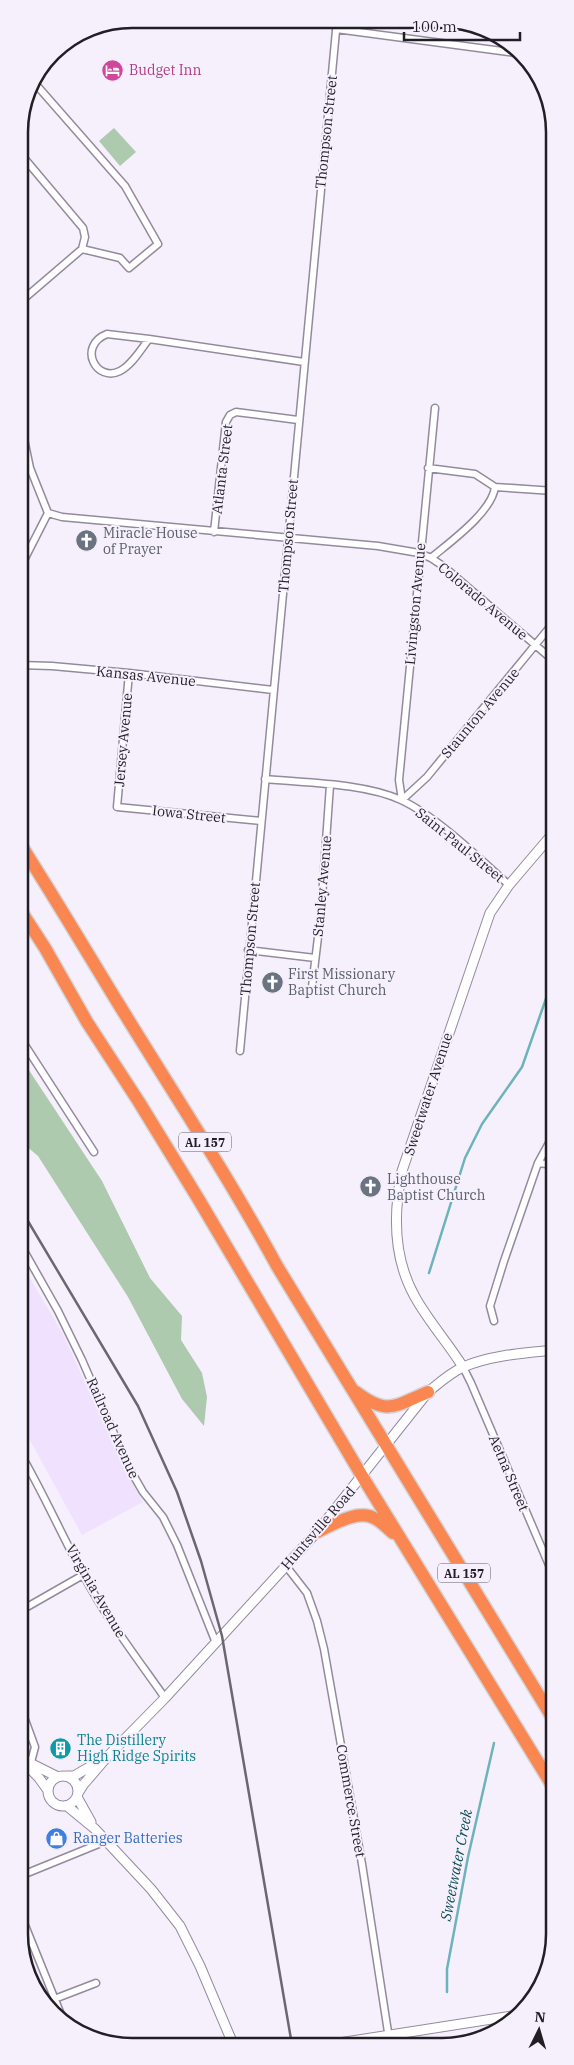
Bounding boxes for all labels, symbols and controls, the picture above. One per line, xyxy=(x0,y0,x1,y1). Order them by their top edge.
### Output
scale bar xyxy=(404,10,520,42)
text: 100 m xyxy=(412,17,457,36)
hotel icon: Budget Inn xyxy=(101,58,125,82)
place label: Budget Inn xyxy=(129,61,201,79)
street label: Thompson Street xyxy=(311,74,341,190)
street label: Atlanta Street xyxy=(208,423,236,515)
street label: Thompson Street xyxy=(274,478,302,594)
place label: Miracle House of Prayer xyxy=(103,524,198,558)
church icon: Miracle House of Prayer xyxy=(75,529,99,553)
street label: Livingston Avenue xyxy=(401,542,429,666)
street label: Colorado Avenue xyxy=(434,558,532,644)
street label: Kansas Avenue xyxy=(95,662,197,690)
street label: Staunton Avenue xyxy=(437,664,523,762)
street label: Jersey Avenue xyxy=(110,692,136,788)
street label: Iowa Street xyxy=(151,801,227,827)
street label: Saint Paul Street xyxy=(412,804,508,886)
street label: Stanley Avenue xyxy=(309,835,335,937)
street label: Thompson Street xyxy=(236,881,264,997)
place label: First Missionary Baptist Church xyxy=(288,965,396,999)
church icon: First Missionary Baptist Church xyxy=(260,970,284,994)
street label: Sweetwater Avenue xyxy=(400,1030,456,1158)
road number: AL 157 xyxy=(179,1132,231,1152)
place label: Lighthouse Baptist Church xyxy=(387,1170,486,1204)
church icon: Lighthouse Baptist Church xyxy=(359,1175,383,1199)
street label: Railroad Avenue xyxy=(83,1375,143,1481)
street label: Aetna Street xyxy=(485,1432,533,1514)
street label: Huntsville Road xyxy=(277,1482,359,1573)
street label: Virginia Avenue xyxy=(62,1541,130,1641)
road number: AL 157 xyxy=(438,1564,490,1582)
place label: The Distillery High Ridge Spirits xyxy=(77,1731,196,1765)
building icon: The Distillery High Ridge Spirits xyxy=(49,1736,73,1760)
street label: Commerce Street xyxy=(332,1743,370,1859)
water label: Sweetwater Creek xyxy=(436,1807,476,1924)
shop icon: Ranger Batteries xyxy=(45,1826,69,1850)
place label: Ranger Batteries xyxy=(73,1829,183,1847)
north arrow xyxy=(514,2005,564,2055)
text: N xyxy=(534,2008,546,2026)

